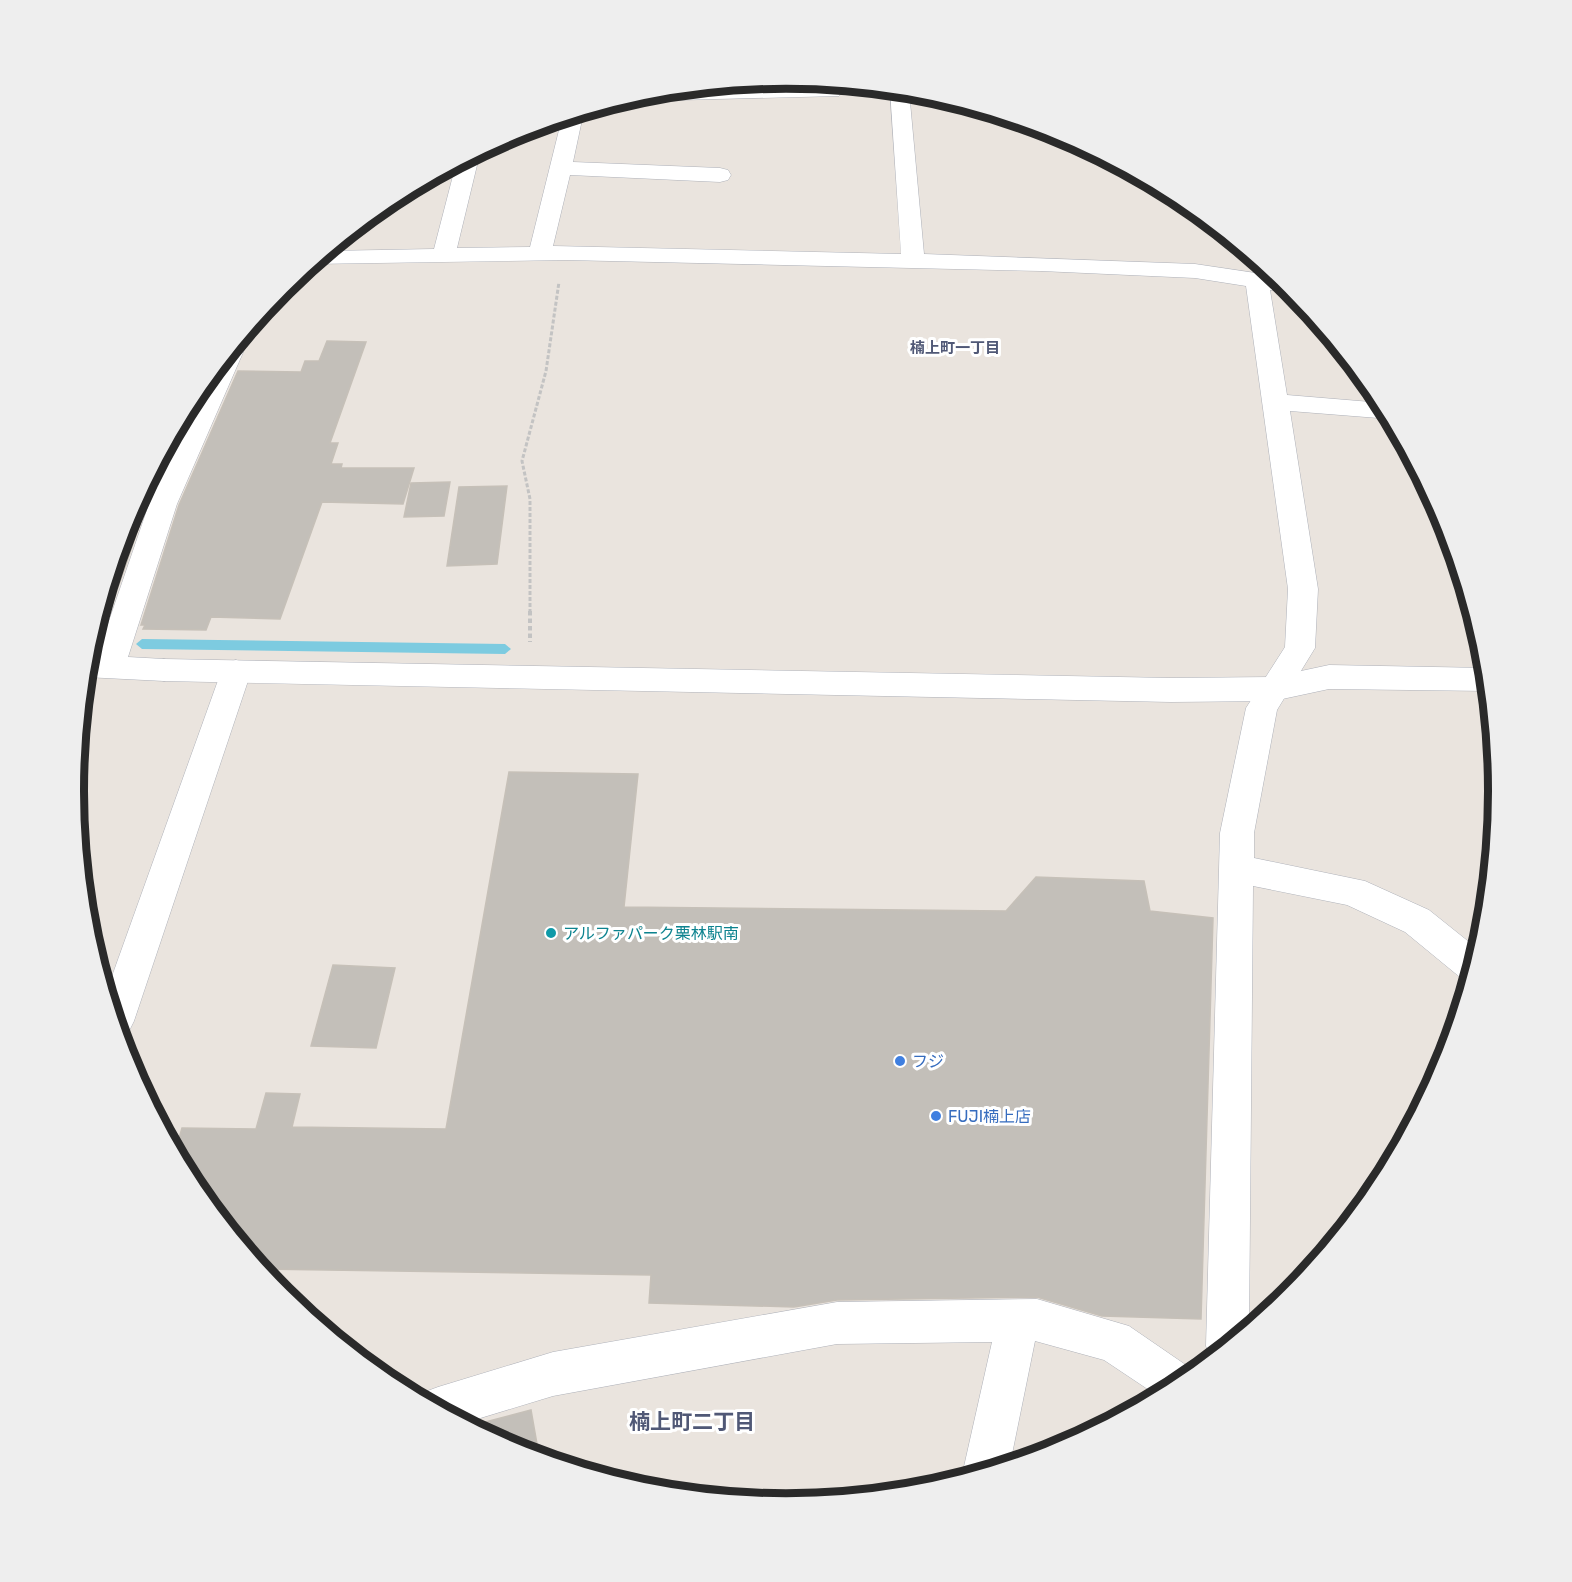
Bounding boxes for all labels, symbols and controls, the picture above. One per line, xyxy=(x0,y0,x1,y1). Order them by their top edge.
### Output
district label: 楠上町一丁目 xyxy=(910,339,1000,357)
place label: アルファパーク栗林駅南 xyxy=(563,924,739,943)
marker: アルファパーク栗林駅南 xyxy=(544,926,558,940)
place label: フジ xyxy=(912,1052,944,1071)
marker: フジ xyxy=(893,1054,907,1068)
place label: FUJI楠上店 xyxy=(948,1107,1031,1126)
marker: FUJI楠上店 xyxy=(929,1109,943,1123)
district label: 楠上町二丁目 xyxy=(629,1409,755,1434)

